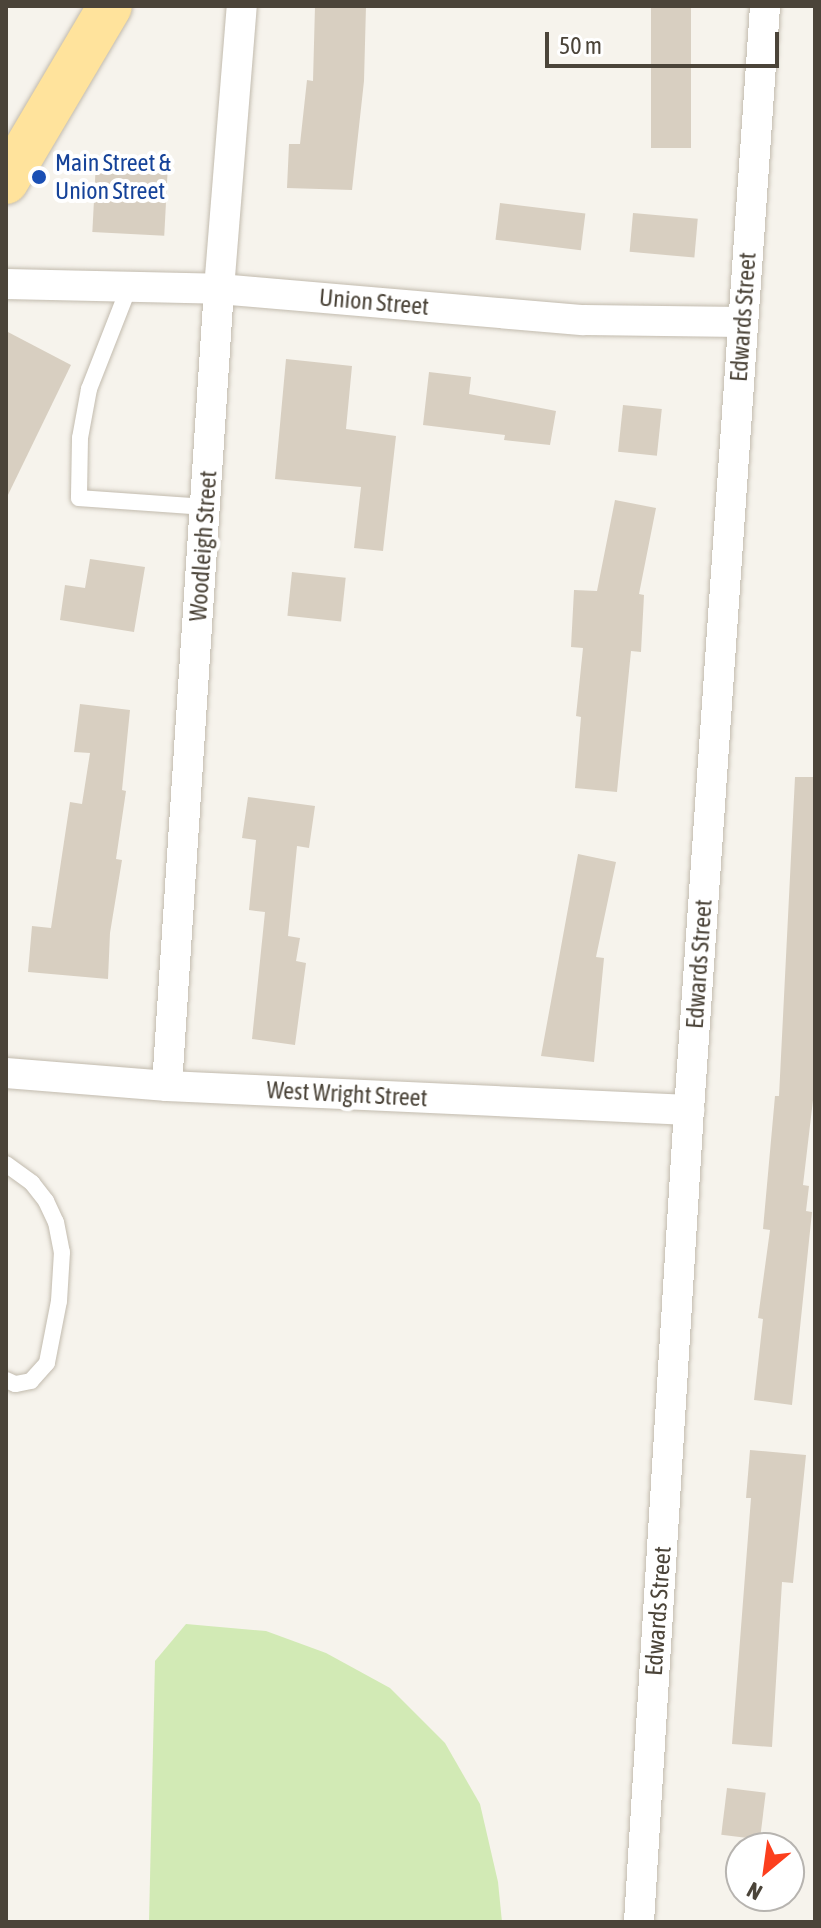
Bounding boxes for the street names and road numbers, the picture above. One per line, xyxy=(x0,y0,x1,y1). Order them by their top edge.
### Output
street label: Edwards Street xyxy=(724,251,762,383)
street label: Union Street xyxy=(318,283,430,321)
street label: Woodleigh Street xyxy=(183,470,223,622)
street label: Edwards Street xyxy=(680,898,718,1030)
street label: West Wright Street xyxy=(266,1075,428,1113)
street label: Edwards Street xyxy=(639,1545,677,1677)

